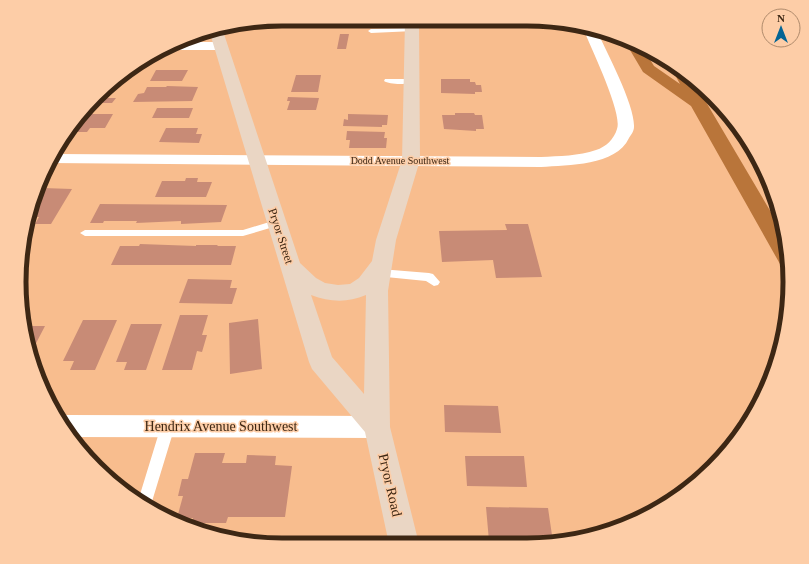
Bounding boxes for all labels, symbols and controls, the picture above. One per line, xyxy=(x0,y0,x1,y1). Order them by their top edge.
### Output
north arrow xyxy=(761,8,801,48)
text: N xyxy=(777,12,785,24)
street label: Dodd Avenue Southwest xyxy=(351,155,450,166)
street label: Pryor Street xyxy=(265,206,297,266)
street label: Hendrix Avenue Southwest xyxy=(145,419,298,434)
street label: Pryor Road xyxy=(375,452,405,518)

